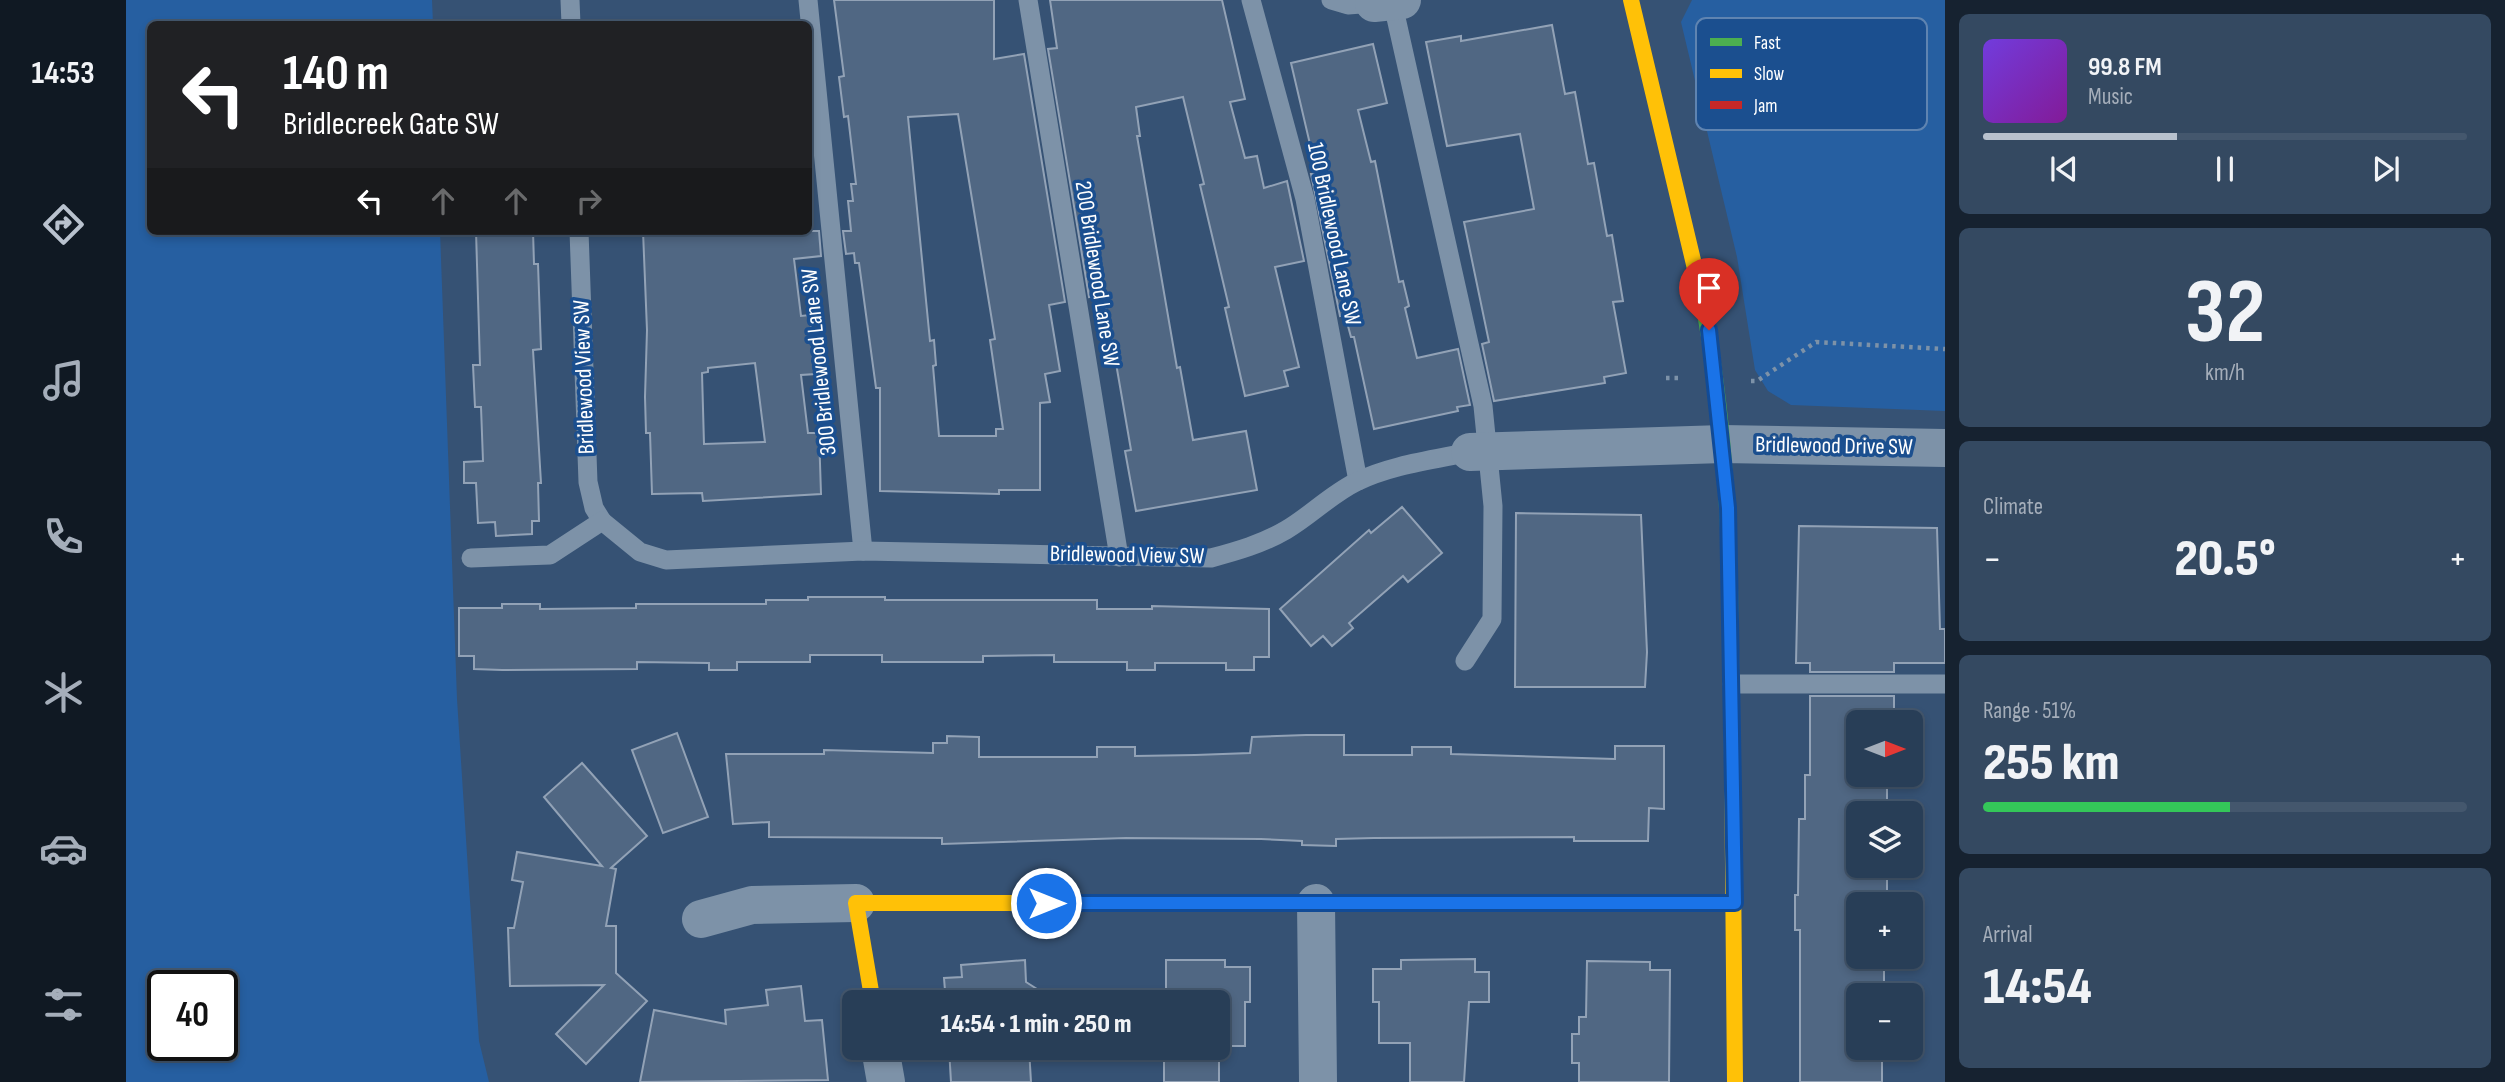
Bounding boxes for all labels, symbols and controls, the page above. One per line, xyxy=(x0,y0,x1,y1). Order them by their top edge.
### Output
legend xyxy=(1696,18,1927,130)
text: Fast xyxy=(1754,32,1781,55)
text: 140 m xyxy=(283,45,389,104)
icon: left xyxy=(168,49,259,140)
text: 99.8 FM xyxy=(2088,52,2162,83)
text: 14:53 xyxy=(31,54,95,93)
text: Slow xyxy=(1754,63,1784,86)
text: Music xyxy=(2088,83,2133,111)
text: Jam xyxy=(1753,95,1777,118)
text: Bridlecreek Gate SW xyxy=(283,105,499,144)
street label: 100 Bridlewood Lane SW xyxy=(1301,140,1367,328)
icon: previous xyxy=(2045,150,2083,188)
icon: pause xyxy=(2206,150,2244,188)
icon: next xyxy=(2367,150,2405,188)
street label: 200 Bridlewood Lane SW xyxy=(1068,179,1126,369)
icon: left xyxy=(351,182,389,220)
icon: ahead xyxy=(424,182,462,220)
icon: ahead xyxy=(497,182,535,220)
icon: right xyxy=(570,182,608,220)
icon: directions xyxy=(39,200,88,249)
pin xyxy=(1679,258,1739,330)
text: 32 xyxy=(2185,259,2265,368)
street label: 300 Bridlewood Lane SW xyxy=(795,267,843,457)
icon: arrive xyxy=(1690,269,1728,307)
street label: Bridlewood View SW xyxy=(567,299,601,455)
icon: music xyxy=(39,356,88,405)
text: km/h xyxy=(2205,359,2245,387)
street label: Bridlewood Drive SW xyxy=(1755,431,1913,461)
text: Climate xyxy=(1983,493,2043,521)
icon: phone xyxy=(39,512,88,561)
text: 20.5° xyxy=(2174,528,2276,591)
text: − xyxy=(1983,537,2002,582)
text: + xyxy=(2448,537,2467,582)
street label: Bridlewood View SW xyxy=(1050,540,1204,570)
icon: climate xyxy=(39,668,88,717)
text: Range · 51% xyxy=(1983,697,2076,725)
north arrow xyxy=(1846,710,1923,788)
map controls xyxy=(1846,710,1923,1060)
text: 255 km xyxy=(1983,732,2120,795)
button: layers xyxy=(1846,801,1923,878)
icon: car xyxy=(39,824,88,873)
position arrow xyxy=(1009,866,1083,940)
button: + xyxy=(1846,892,1923,969)
text: Arrival xyxy=(1983,921,2032,949)
text: 14:54 xyxy=(1983,956,2092,1019)
speed limit sign: 40 xyxy=(147,970,238,1061)
icon: filters xyxy=(39,980,88,1029)
button: − xyxy=(1846,983,1923,1060)
text: 14:54 · 1 min · 250 m xyxy=(941,1009,1131,1040)

